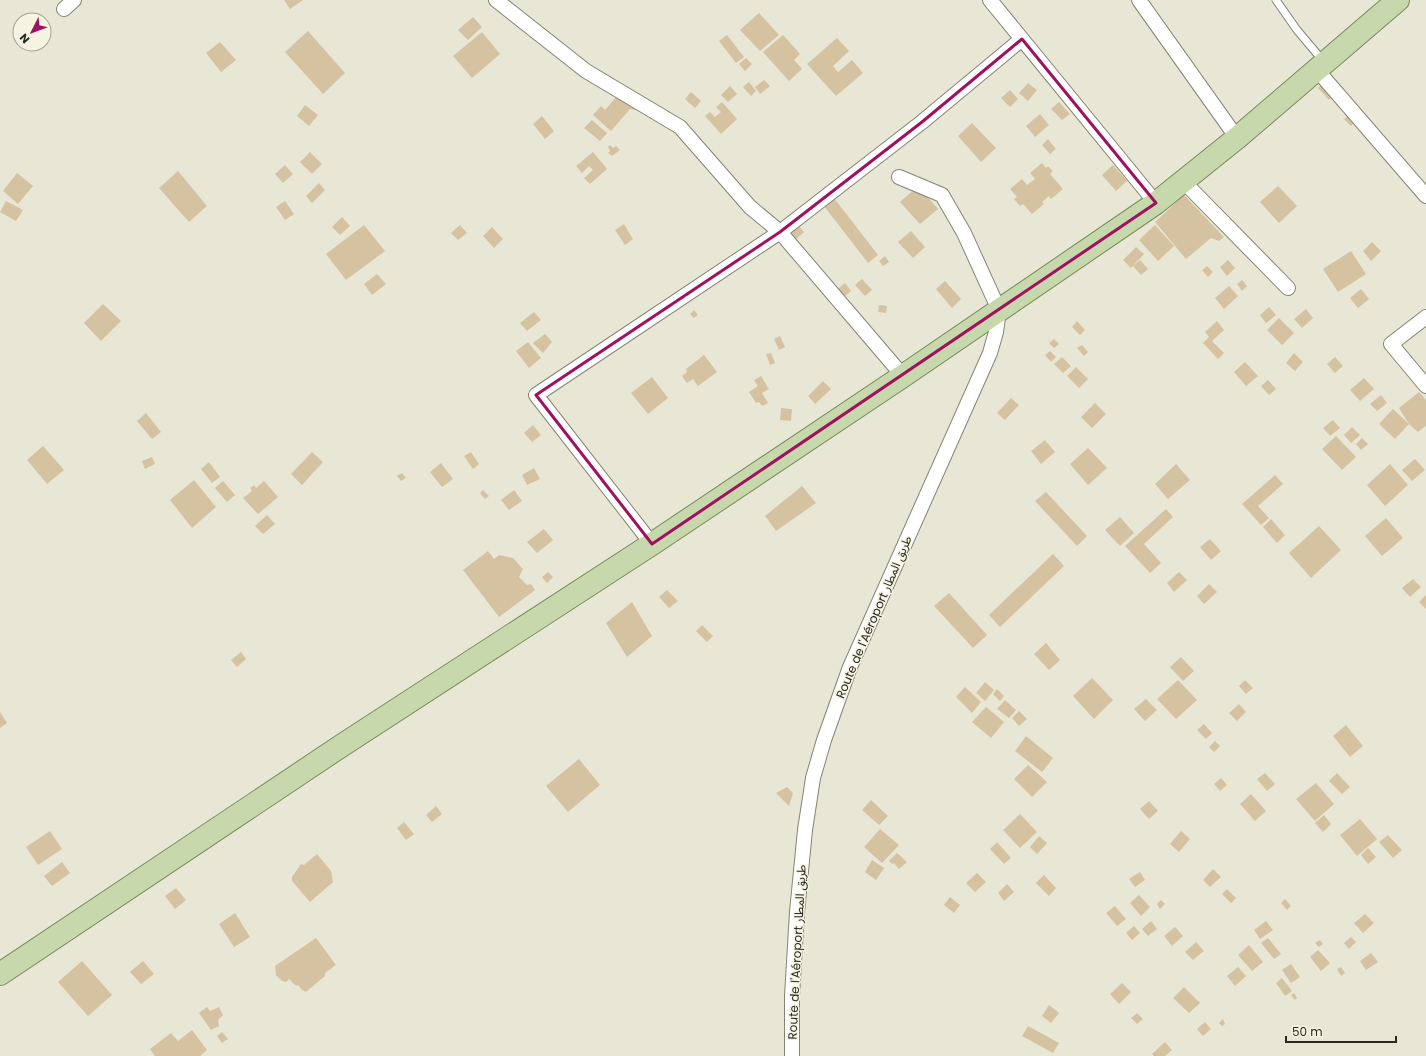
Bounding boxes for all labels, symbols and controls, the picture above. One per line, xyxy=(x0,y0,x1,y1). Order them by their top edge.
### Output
north arrow xyxy=(12,12,52,52)
text: N xyxy=(16,30,33,47)
street label: Route de l'Aéroport طريق المطار xyxy=(831,533,916,701)
street label: Route de l'Aéroport طريق المطار xyxy=(783,864,810,1040)
scale bar xyxy=(1286,1018,1396,1044)
text: 50 m xyxy=(1292,1023,1323,1040)

